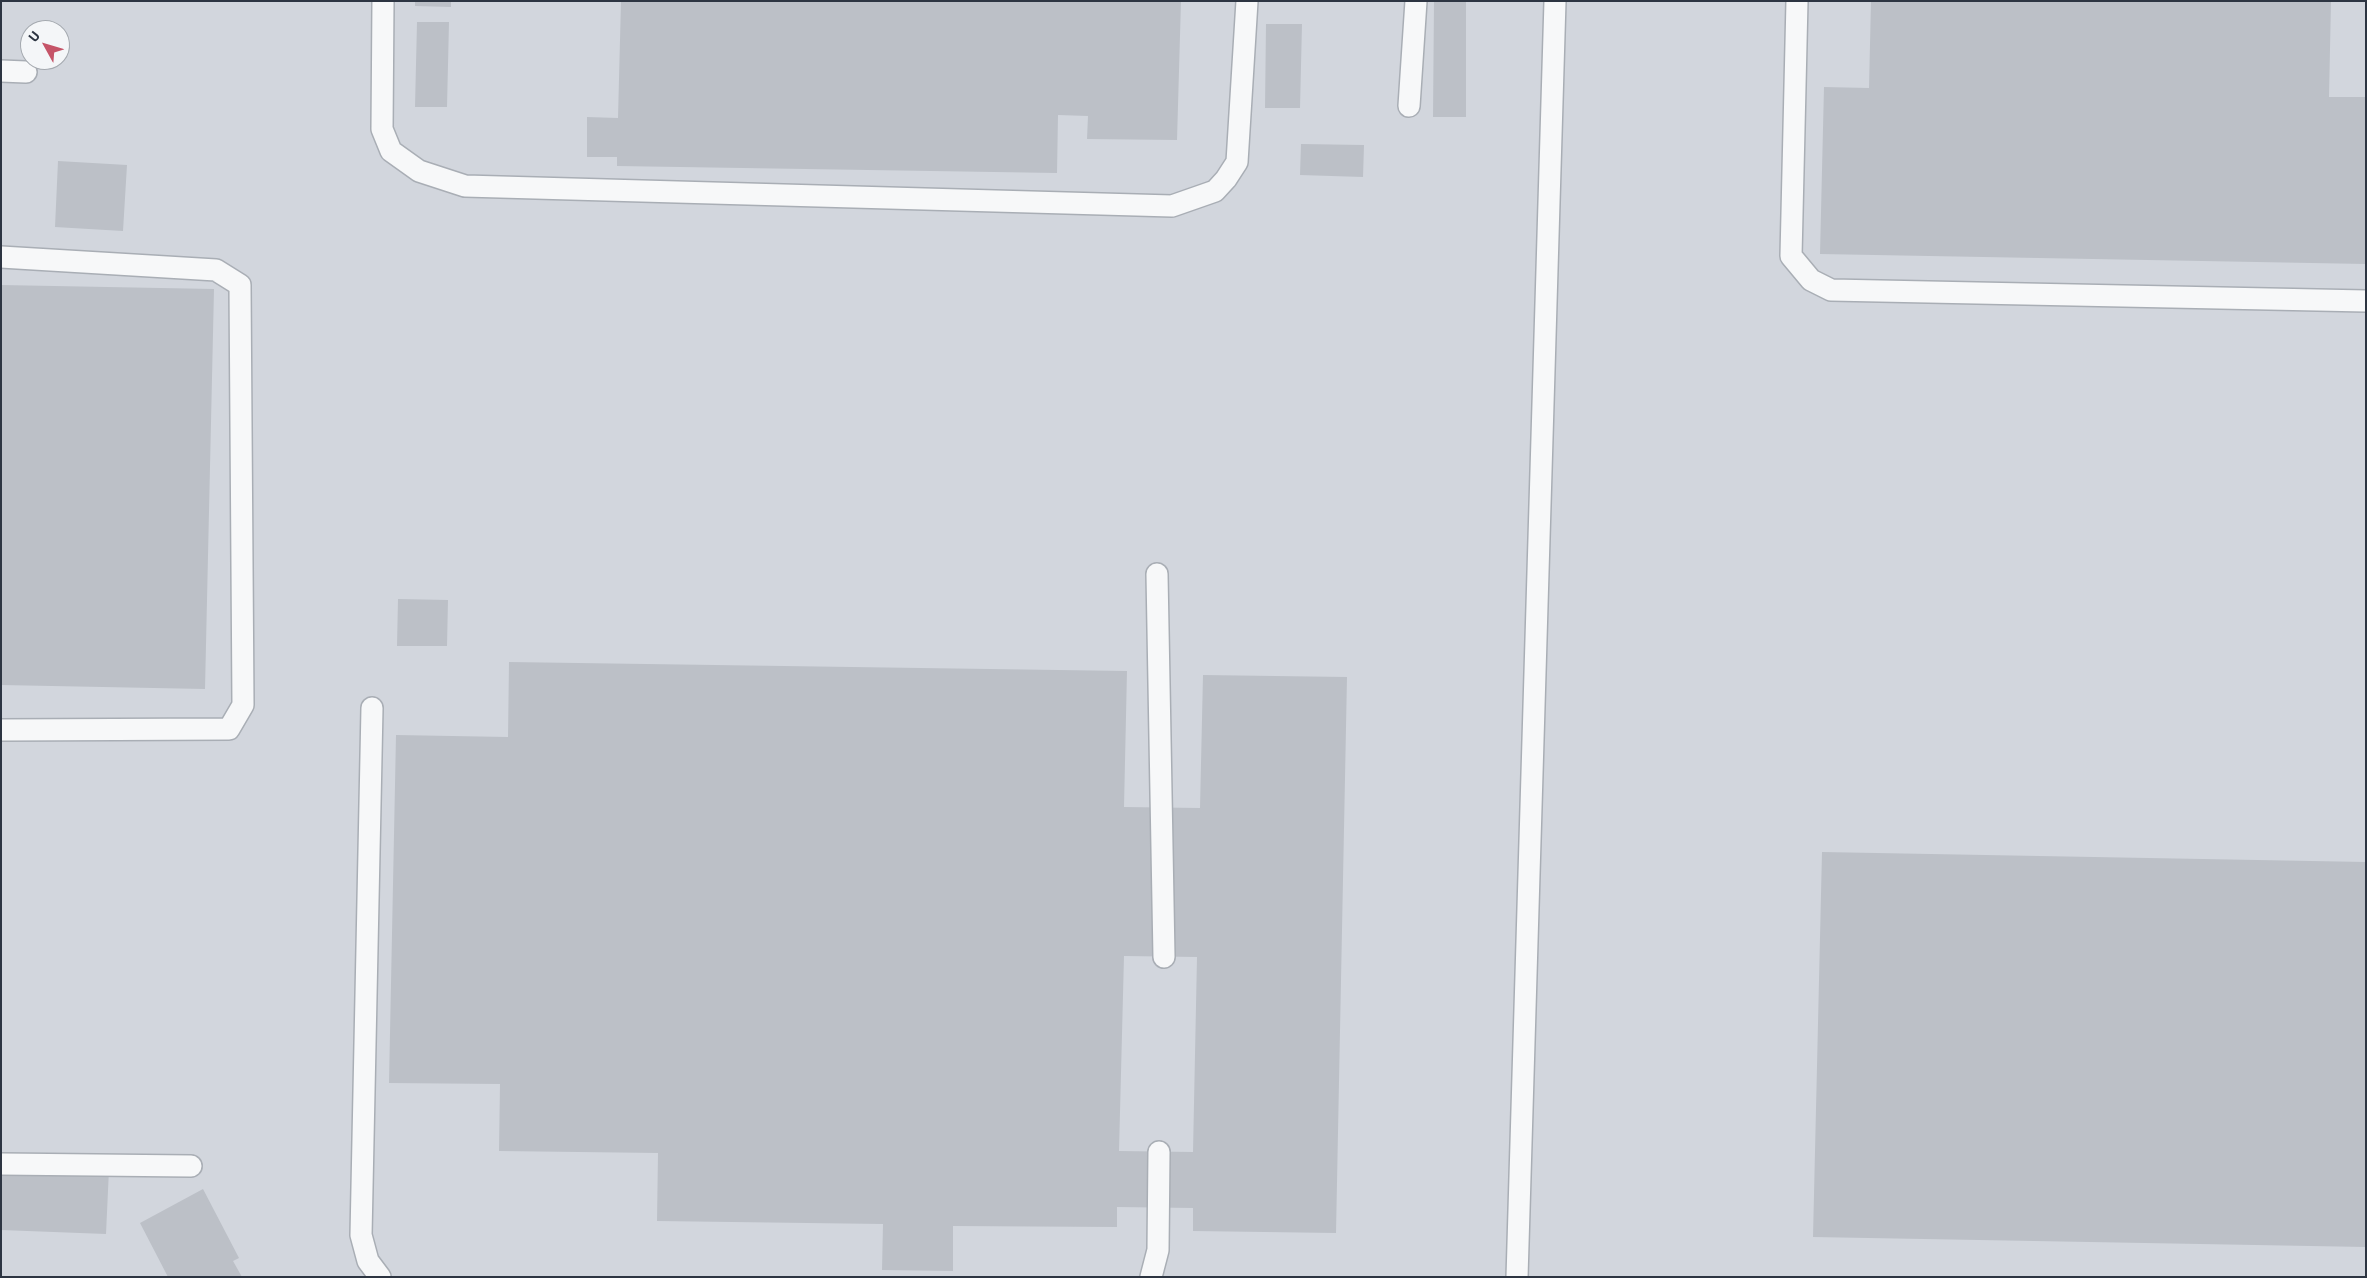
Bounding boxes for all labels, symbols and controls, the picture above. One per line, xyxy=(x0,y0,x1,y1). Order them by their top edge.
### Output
north arrow xyxy=(20,20,70,70)
text: U xyxy=(23,26,45,46)

